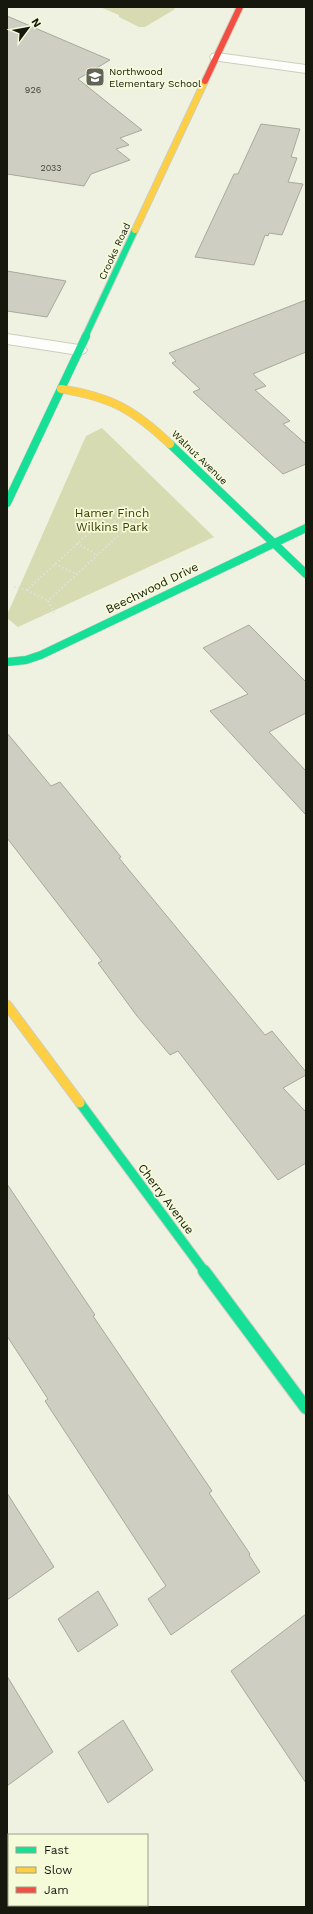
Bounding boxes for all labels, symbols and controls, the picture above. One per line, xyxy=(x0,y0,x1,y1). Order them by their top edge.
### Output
north arrow xyxy=(8,8,48,48)
text: N xyxy=(28,16,44,30)
school or university icon: Northwood Elementary School xyxy=(84,66,106,88)
place label: Northwood Elementary School xyxy=(109,66,201,89)
house number: 926 xyxy=(25,85,41,95)
house number: 2033 xyxy=(40,163,62,173)
street label: Crooks Road xyxy=(96,221,132,281)
street label: Walnut Avenue xyxy=(170,428,230,487)
park label: Hamer Finch Wilkins Park xyxy=(75,506,149,534)
street label: Beechwood Drive xyxy=(103,559,201,617)
street label: Cherry Avenue xyxy=(135,1161,197,1237)
legend xyxy=(8,1834,148,1906)
text: Fast xyxy=(44,1843,69,1857)
text: Slow xyxy=(44,1863,72,1877)
text: Jam xyxy=(44,1883,69,1897)

